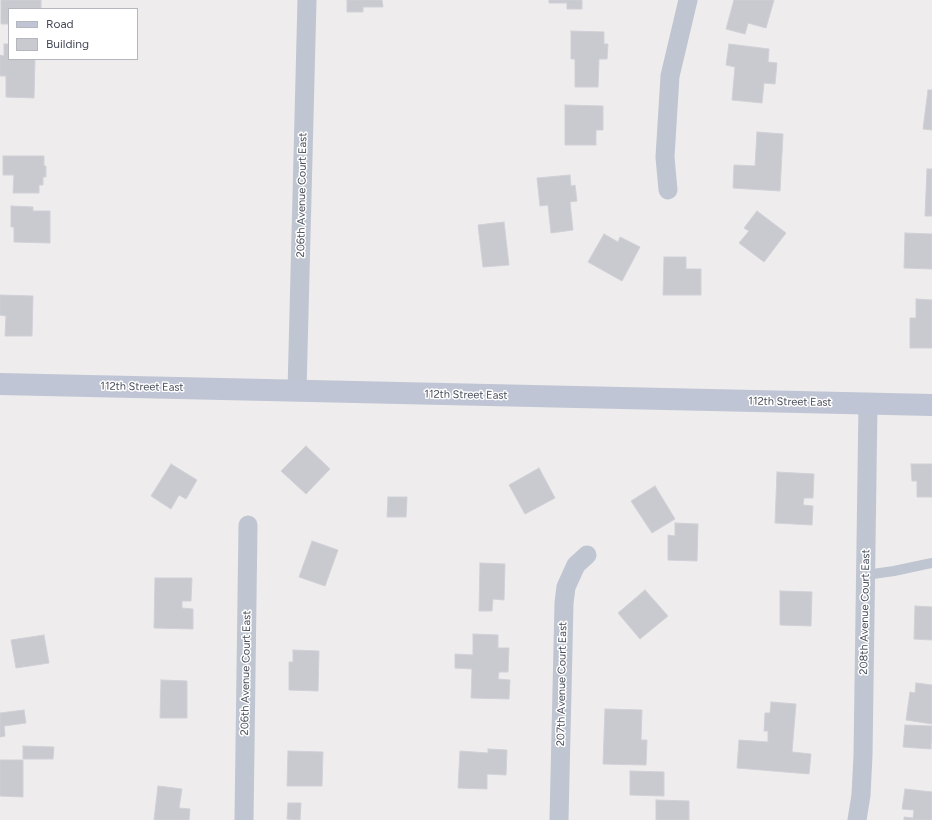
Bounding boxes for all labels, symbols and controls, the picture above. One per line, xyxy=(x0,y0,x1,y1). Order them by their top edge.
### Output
legend xyxy=(8,8,138,60)
text: Road xyxy=(46,17,74,31)
text: Building xyxy=(46,37,89,51)
street label: 206th Avenue Court East xyxy=(294,132,310,258)
street label: 112th Street East xyxy=(100,380,184,394)
street label: 112th Street East xyxy=(424,388,508,402)
street label: 112th Street East xyxy=(748,395,832,409)
street label: 208th Avenue Court East xyxy=(857,549,873,675)
street label: 206th Avenue Court East xyxy=(238,610,254,736)
street label: 207th Avenue Court East xyxy=(554,622,570,746)

